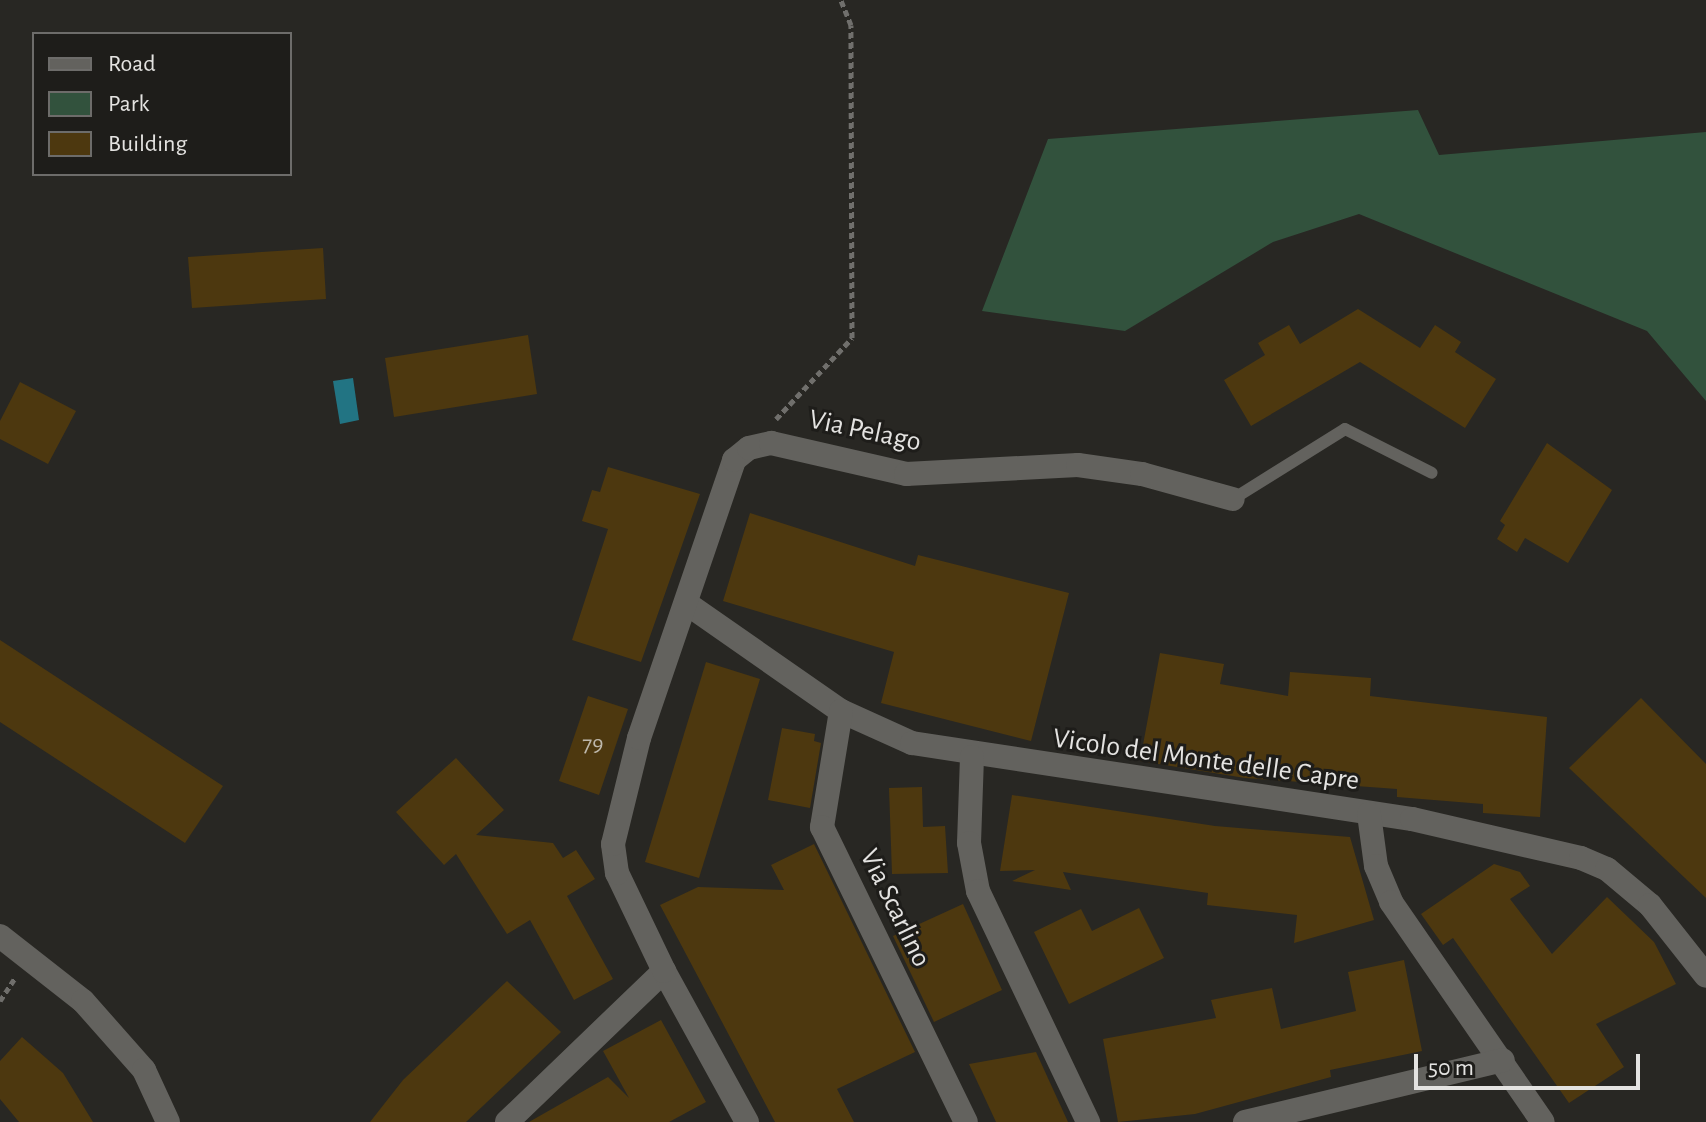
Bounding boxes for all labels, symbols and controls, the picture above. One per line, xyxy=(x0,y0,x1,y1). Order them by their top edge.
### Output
legend xyxy=(32,32,292,176)
text: Road xyxy=(108,52,156,76)
text: Park xyxy=(108,92,149,116)
text: Building xyxy=(108,132,187,156)
street label: Via Pelago xyxy=(806,403,924,459)
street label: Vicolo del Monte delle Capre xyxy=(1051,722,1361,798)
house number: 79 xyxy=(582,731,604,759)
street label: Via Scarlino xyxy=(852,844,938,972)
scale bar xyxy=(1418,1038,1644,1088)
text: 50 m xyxy=(1428,1056,1474,1080)

